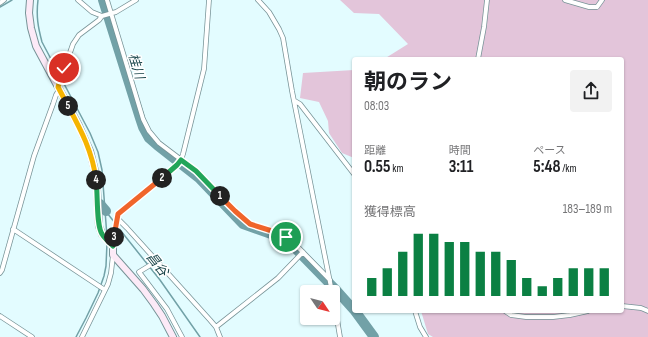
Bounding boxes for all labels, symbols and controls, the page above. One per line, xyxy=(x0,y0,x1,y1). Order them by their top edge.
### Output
pin xyxy=(47,51,81,85)
water label: 桂川 xyxy=(125,52,148,83)
icon: check xyxy=(53,57,75,79)
text: 朝のラン xyxy=(364,69,452,96)
button: share xyxy=(570,70,612,112)
pin: 5 xyxy=(58,96,78,116)
text: 08:03 xyxy=(364,98,389,114)
text: 5 xyxy=(66,99,70,112)
text: 距離 xyxy=(364,144,386,157)
text: 時間 xyxy=(449,144,471,157)
text: ペース xyxy=(533,144,566,157)
text: 0.55 xyxy=(364,157,391,177)
text: 3:11 xyxy=(449,157,473,177)
text: 5:48 xyxy=(533,157,561,177)
text: km xyxy=(391,162,404,175)
text: /km xyxy=(561,162,577,175)
pin: 2 xyxy=(152,168,172,188)
pin: 4 xyxy=(86,170,106,190)
text: 2 xyxy=(160,171,164,184)
text: 4 xyxy=(93,173,99,186)
pin: 1 xyxy=(210,186,230,206)
text: 1 xyxy=(218,189,222,202)
text: 183–189 m xyxy=(563,201,612,217)
text: 獲得標高 xyxy=(364,204,416,220)
pin xyxy=(269,220,303,254)
icon: arrive xyxy=(275,226,297,248)
pin: 3 xyxy=(104,227,124,247)
text: 3 xyxy=(112,230,116,243)
water label: 昌谷 xyxy=(143,249,172,281)
north arrow xyxy=(300,285,340,325)
map controls xyxy=(300,285,340,325)

